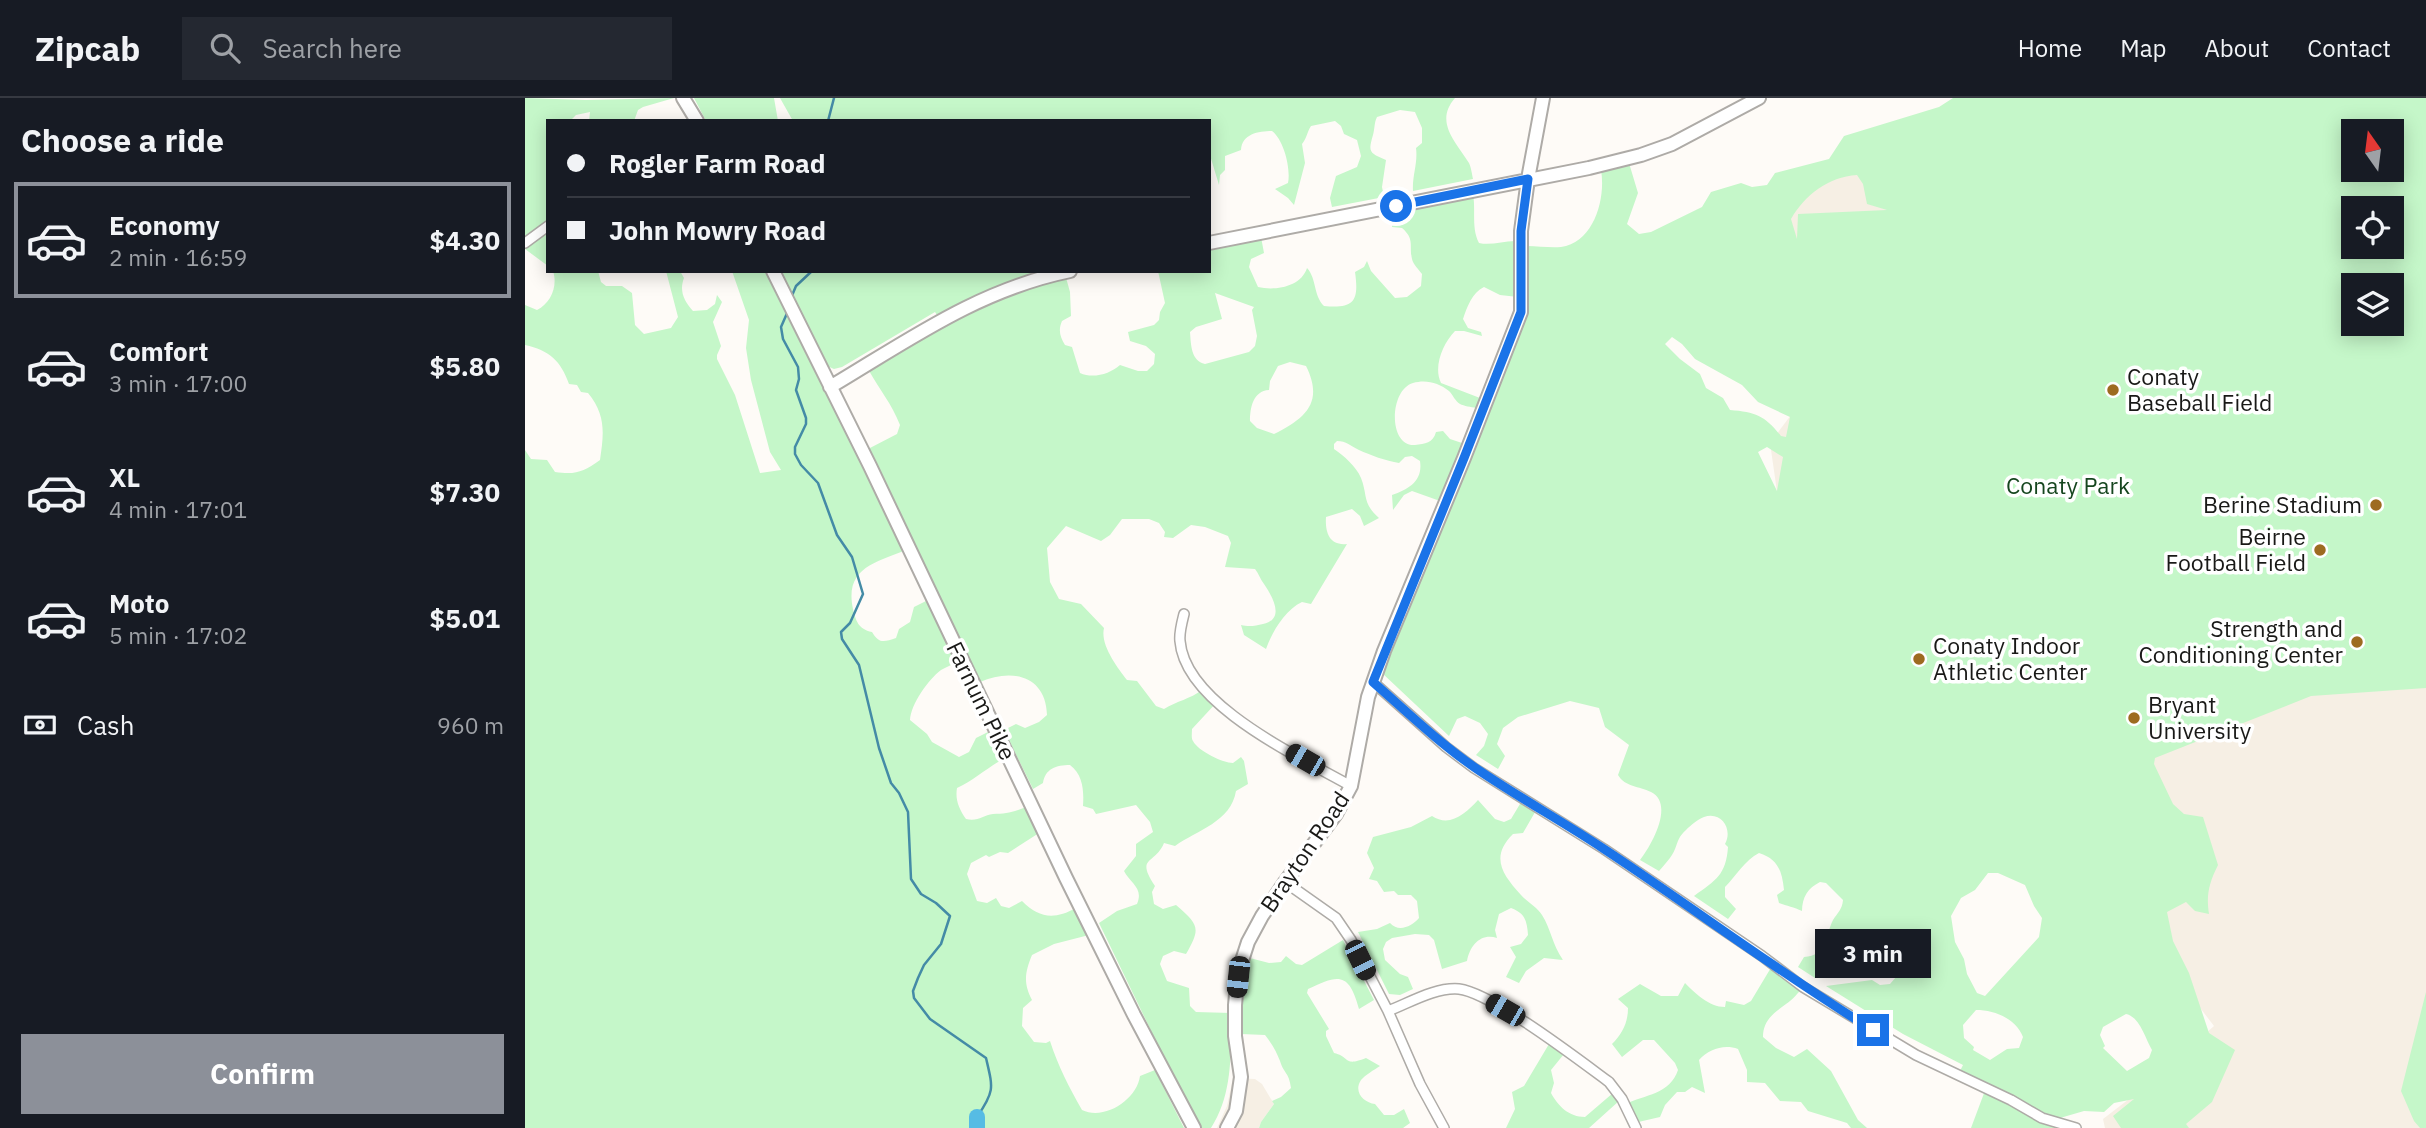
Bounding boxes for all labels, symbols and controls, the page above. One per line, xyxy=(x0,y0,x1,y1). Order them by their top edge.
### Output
search box xyxy=(182,17,672,80)
text: Zipcab xyxy=(35,27,140,70)
icon: search xyxy=(206,29,244,67)
text: Search here xyxy=(262,31,402,65)
text: Home xyxy=(2018,32,2082,64)
text: Map xyxy=(2120,32,2166,64)
text: About xyxy=(2204,32,2269,64)
text: Contact xyxy=(2307,32,2391,64)
text: Choose a ride xyxy=(21,119,224,161)
north arrow xyxy=(2341,119,2405,182)
map controls xyxy=(2341,119,2404,336)
text: Rogler Farm Road xyxy=(609,146,826,180)
route start xyxy=(1380,190,1412,222)
button: locate xyxy=(2341,196,2404,259)
text: Economy xyxy=(109,208,220,242)
icon: car xyxy=(25,209,88,272)
text: John Mowry Road xyxy=(609,213,826,247)
text: $4.30 xyxy=(430,223,500,257)
text: 2 min · 16:59 xyxy=(109,242,247,272)
button: layers xyxy=(2341,273,2404,336)
text: Comfort xyxy=(109,334,208,368)
icon: car xyxy=(25,335,88,398)
text: $5.80 xyxy=(430,349,500,383)
place label: Conaty Baseball Field xyxy=(2127,361,2272,417)
text: 3 min · 17:00 xyxy=(109,368,247,398)
marker: Conaty Baseball Field xyxy=(2105,382,2121,398)
text: XL xyxy=(109,460,140,494)
icon: car xyxy=(25,461,88,524)
park label: Conaty Park xyxy=(2006,470,2130,500)
text: $7.30 xyxy=(430,475,500,509)
place label: Berine Stadium xyxy=(2203,489,2362,519)
text: 4 min · 17:01 xyxy=(109,494,247,524)
marker: Berine Stadium xyxy=(2368,497,2384,513)
place label: Beirne Football Field xyxy=(2166,521,2306,577)
marker: Beirne Football Field xyxy=(2312,542,2328,558)
text: Moto xyxy=(109,586,169,620)
icon: car xyxy=(25,587,88,650)
text: $5.01 xyxy=(430,601,500,635)
place label: Strength and Conditioning Center xyxy=(2139,613,2344,669)
text: 5 min · 17:02 xyxy=(109,620,247,650)
place label: Conaty Indoor Athletic Center xyxy=(1933,630,2088,686)
marker: Strength and Conditioning Center xyxy=(2349,634,2365,650)
street label: Farnum Pike xyxy=(940,636,1024,765)
marker: Conaty Indoor Athletic Center xyxy=(1911,651,1927,667)
place label: Bryant University xyxy=(2148,689,2252,745)
icon: cash xyxy=(21,706,59,744)
text: Cash xyxy=(77,708,134,742)
text: 960 m xyxy=(437,710,504,740)
marker: Bryant University xyxy=(2126,710,2142,726)
car xyxy=(1282,740,1329,780)
street label: Brayton Road xyxy=(1253,785,1356,918)
callout: 3 min xyxy=(1815,928,1931,978)
car xyxy=(1342,937,1379,983)
text: 3 min xyxy=(1843,938,1903,968)
car xyxy=(1226,955,1251,999)
car xyxy=(1482,990,1529,1030)
route end xyxy=(1857,1014,1889,1046)
button: Confirm xyxy=(21,1034,504,1114)

